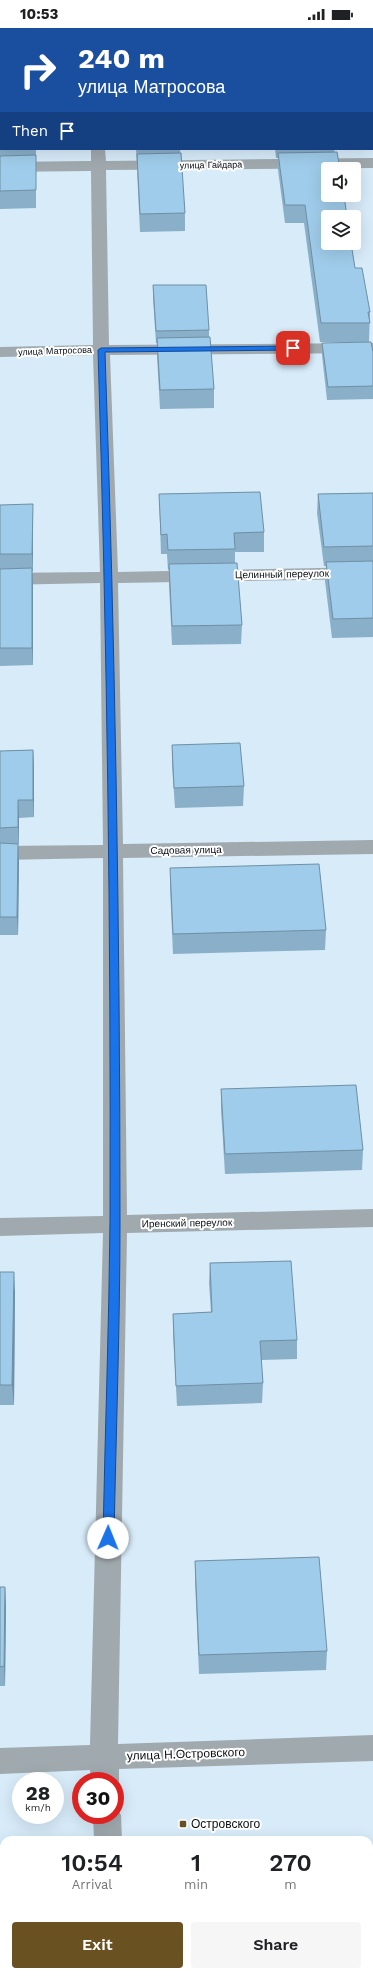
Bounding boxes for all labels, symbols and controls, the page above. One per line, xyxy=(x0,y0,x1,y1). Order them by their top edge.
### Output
text: 10:53 xyxy=(20,5,58,23)
text: 240 m xyxy=(78,42,165,75)
icon: right xyxy=(12,44,64,96)
text: улица Матросова xyxy=(78,76,225,97)
icon: arrive xyxy=(56,120,78,142)
text: Then xyxy=(12,122,48,140)
street label: улица Гайдара xyxy=(180,159,242,171)
map controls xyxy=(321,162,361,250)
button: sound xyxy=(321,162,361,202)
button: layers xyxy=(321,210,361,250)
pin xyxy=(276,331,310,365)
icon: arrive xyxy=(282,337,304,359)
street label: улица Матросова xyxy=(18,345,92,357)
street label: Целинный переулок xyxy=(235,568,330,580)
street label: Садовая улица xyxy=(150,844,222,856)
street label: Иренский переулок xyxy=(142,1217,233,1229)
position arrow xyxy=(87,1517,129,1559)
street label: улица Н.Островского xyxy=(127,1745,246,1763)
speed limit sign: 30 xyxy=(72,1772,124,1824)
text: 28 xyxy=(26,1781,50,1805)
text: km/h xyxy=(25,1802,51,1813)
place label: Островского xyxy=(191,1817,261,1831)
marker: Островского xyxy=(178,1819,188,1829)
text: 10:54 xyxy=(61,1849,123,1877)
text: 1 xyxy=(191,1849,201,1877)
text: 270 xyxy=(269,1849,312,1877)
text: Arrival xyxy=(72,1877,112,1892)
text: min xyxy=(184,1877,208,1892)
text: m xyxy=(284,1877,297,1892)
button: Exit xyxy=(12,1922,183,1968)
button: Share xyxy=(191,1922,361,1968)

